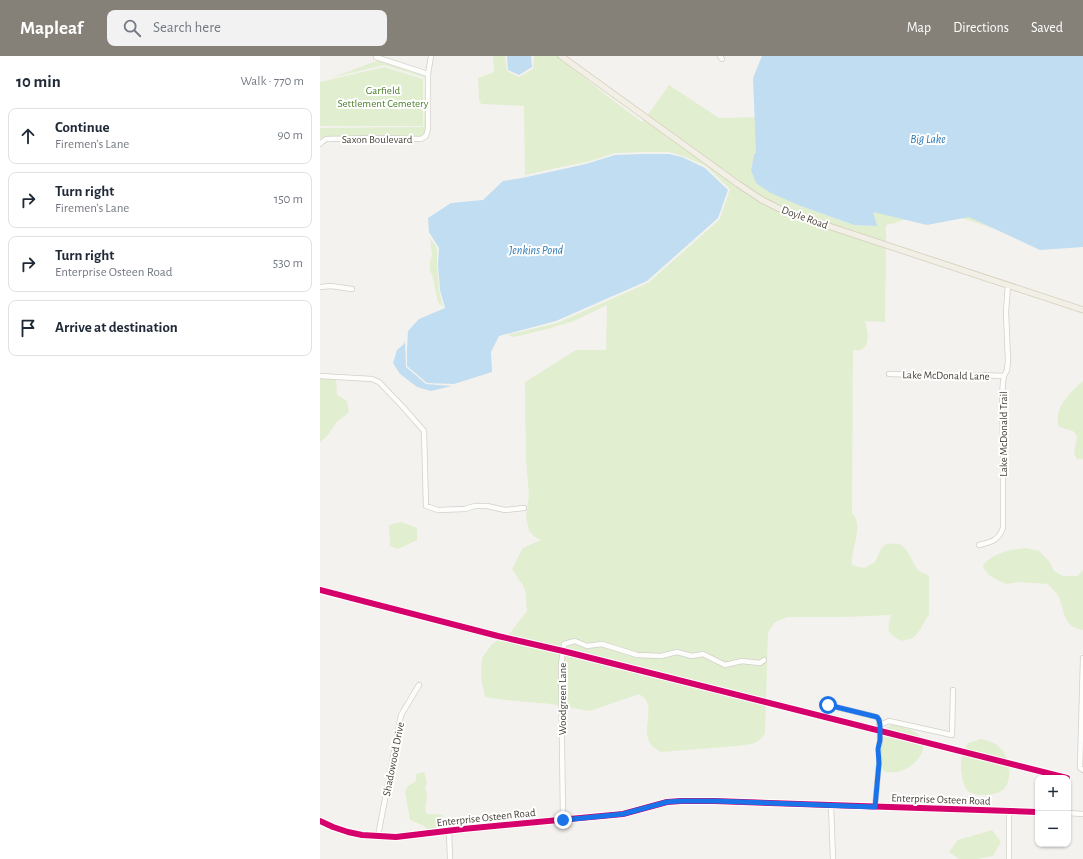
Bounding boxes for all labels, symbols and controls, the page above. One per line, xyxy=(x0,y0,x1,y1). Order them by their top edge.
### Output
search box xyxy=(107,10,387,46)
icon: search xyxy=(121,17,143,39)
text: Mapleaf xyxy=(20,19,83,38)
text: Search here xyxy=(153,20,221,35)
text: Map xyxy=(907,21,931,35)
text: Directions xyxy=(953,21,1009,35)
text: Saved xyxy=(1031,21,1063,35)
text: 10 min xyxy=(16,73,61,90)
text: Walk · 770 m xyxy=(240,75,304,88)
park label: Garfield Settlement Cemetery xyxy=(338,85,429,109)
text: Continue xyxy=(55,120,110,135)
icon: ahead xyxy=(17,125,39,147)
text: 90 m xyxy=(277,129,303,142)
water label: Big Lake xyxy=(910,133,946,145)
street label: Saxon Boulevard xyxy=(342,134,413,145)
text: Firemen's Lane xyxy=(55,138,129,151)
text: Turn right xyxy=(55,184,114,199)
icon: right xyxy=(17,189,39,211)
text: 150 m xyxy=(274,193,303,206)
text: Firemen's Lane xyxy=(55,202,129,215)
street label: Doyle Road xyxy=(780,204,830,231)
water label: Jenkins Pond xyxy=(508,244,564,256)
text: Turn right xyxy=(55,248,114,263)
icon: right xyxy=(17,253,39,275)
text: 530 m xyxy=(273,257,303,270)
text: Enterprise Osteen Road xyxy=(55,266,173,279)
icon: arrive xyxy=(17,317,39,339)
text: Arrive at destination xyxy=(55,320,178,335)
street label: Lake McDonald Lane xyxy=(902,369,990,382)
street label: Lake McDonald Trail xyxy=(998,391,1009,477)
street label: Woodgreen Lane xyxy=(557,663,568,735)
route start xyxy=(819,696,837,714)
street label: Shadowood Drive xyxy=(381,721,406,797)
map controls xyxy=(1035,775,1071,847)
button: + xyxy=(1035,775,1071,811)
street label: Enterprise Osteen Road xyxy=(891,792,991,807)
street label: Enterprise Osteen Road xyxy=(436,807,536,828)
route end xyxy=(554,811,572,829)
button: − xyxy=(1035,811,1071,847)

